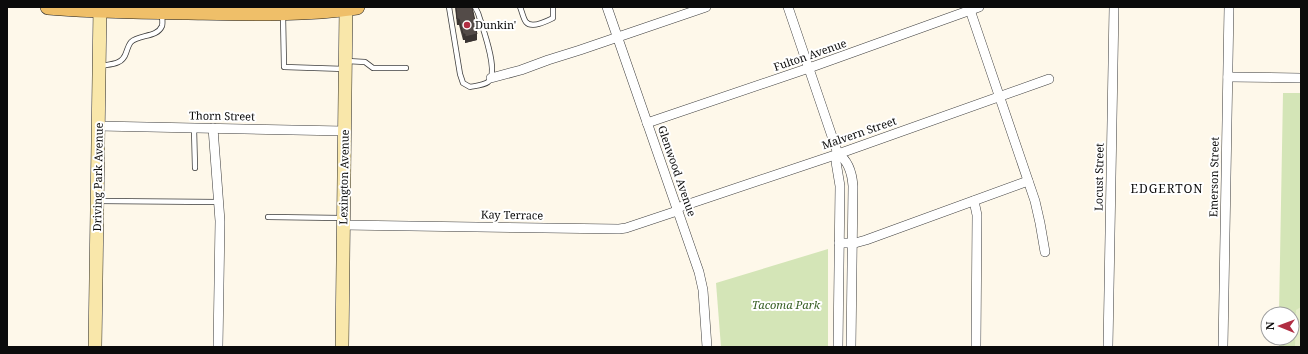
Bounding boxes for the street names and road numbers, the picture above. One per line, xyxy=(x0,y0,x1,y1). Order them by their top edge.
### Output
street label: Fulton Avenue xyxy=(771,35,848,74)
street label: Thorn Street xyxy=(189,107,255,124)
street label: Malvern Street xyxy=(820,113,898,152)
street label: Driving Park Avenue xyxy=(89,122,106,232)
street label: Glenwood Avenue xyxy=(655,123,700,218)
street label: Lexington Avenue xyxy=(335,129,352,225)
street label: Emerson Street xyxy=(1205,137,1222,217)
street label: Locust Street xyxy=(1090,143,1107,211)
street label: Kay Terrace xyxy=(481,206,543,223)

